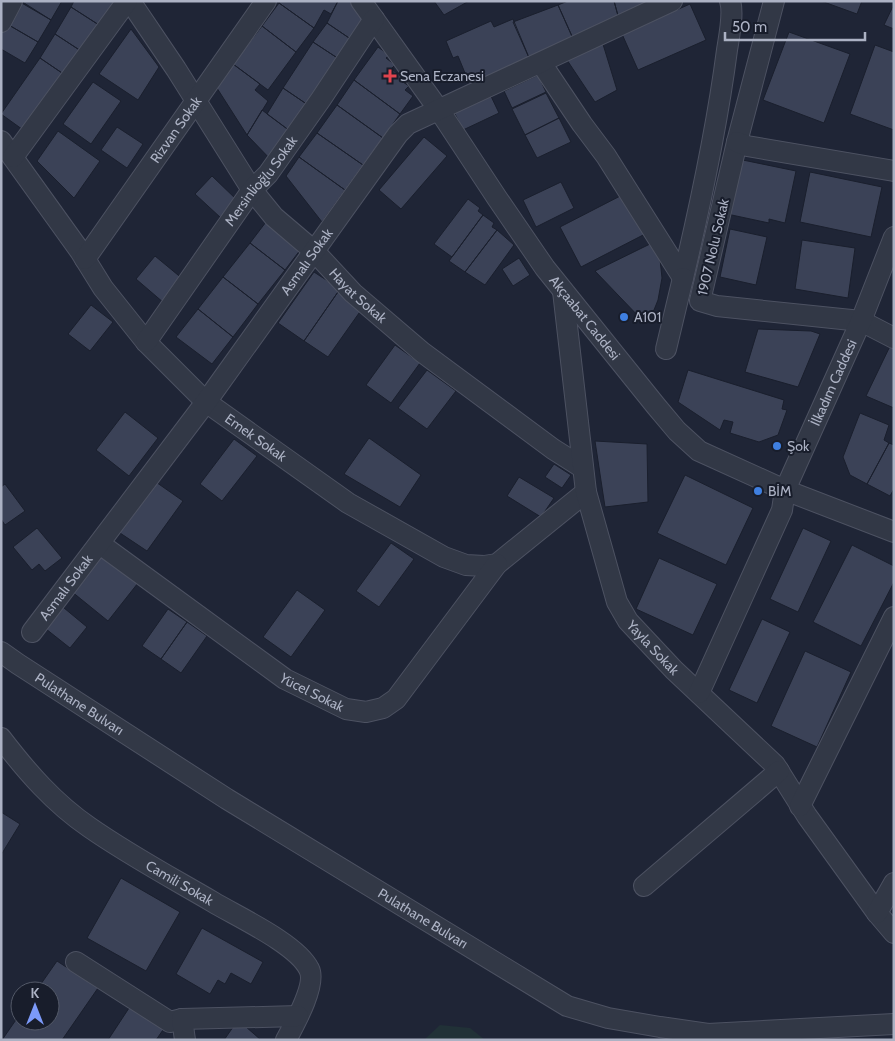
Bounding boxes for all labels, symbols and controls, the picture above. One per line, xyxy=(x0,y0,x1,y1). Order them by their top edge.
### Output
scale bar xyxy=(725,10,865,42)
text: 50 m xyxy=(732,18,767,36)
place label: Sena Eczanesi xyxy=(400,67,484,85)
marker: Sena Eczanesi xyxy=(384,70,396,82)
street label: Rizvan Sokak xyxy=(146,92,206,167)
street label: Mersinlioğlu Sokak xyxy=(221,132,302,230)
street label: 1907 Nolu Sokak xyxy=(693,196,733,297)
street label: Asmalı Sokak xyxy=(276,224,337,299)
street label: Hayat Sokak xyxy=(325,264,391,327)
street label: Akçaabat Caddesi xyxy=(545,272,624,364)
place label: A101 xyxy=(634,308,661,326)
marker: A101 xyxy=(618,311,630,323)
street label: İlkadım Caddesi xyxy=(806,336,861,429)
street label: Emek Sokak xyxy=(221,409,291,466)
place label: Şok xyxy=(787,437,810,455)
marker: Şok xyxy=(771,440,783,452)
place label: BİM xyxy=(768,482,791,500)
marker: BİM xyxy=(752,485,764,497)
street label: Asmalı Sokak xyxy=(35,550,97,624)
street label: Yayla Sokak xyxy=(622,616,683,680)
street label: Pulathane Bulvarı xyxy=(32,668,127,739)
street label: Yücel Sokak xyxy=(275,668,348,716)
street label: Camili Sokak xyxy=(142,856,217,910)
street label: Pulathane Bulvarı xyxy=(375,884,471,953)
north arrow xyxy=(10,981,60,1031)
text: K xyxy=(31,984,40,1002)

